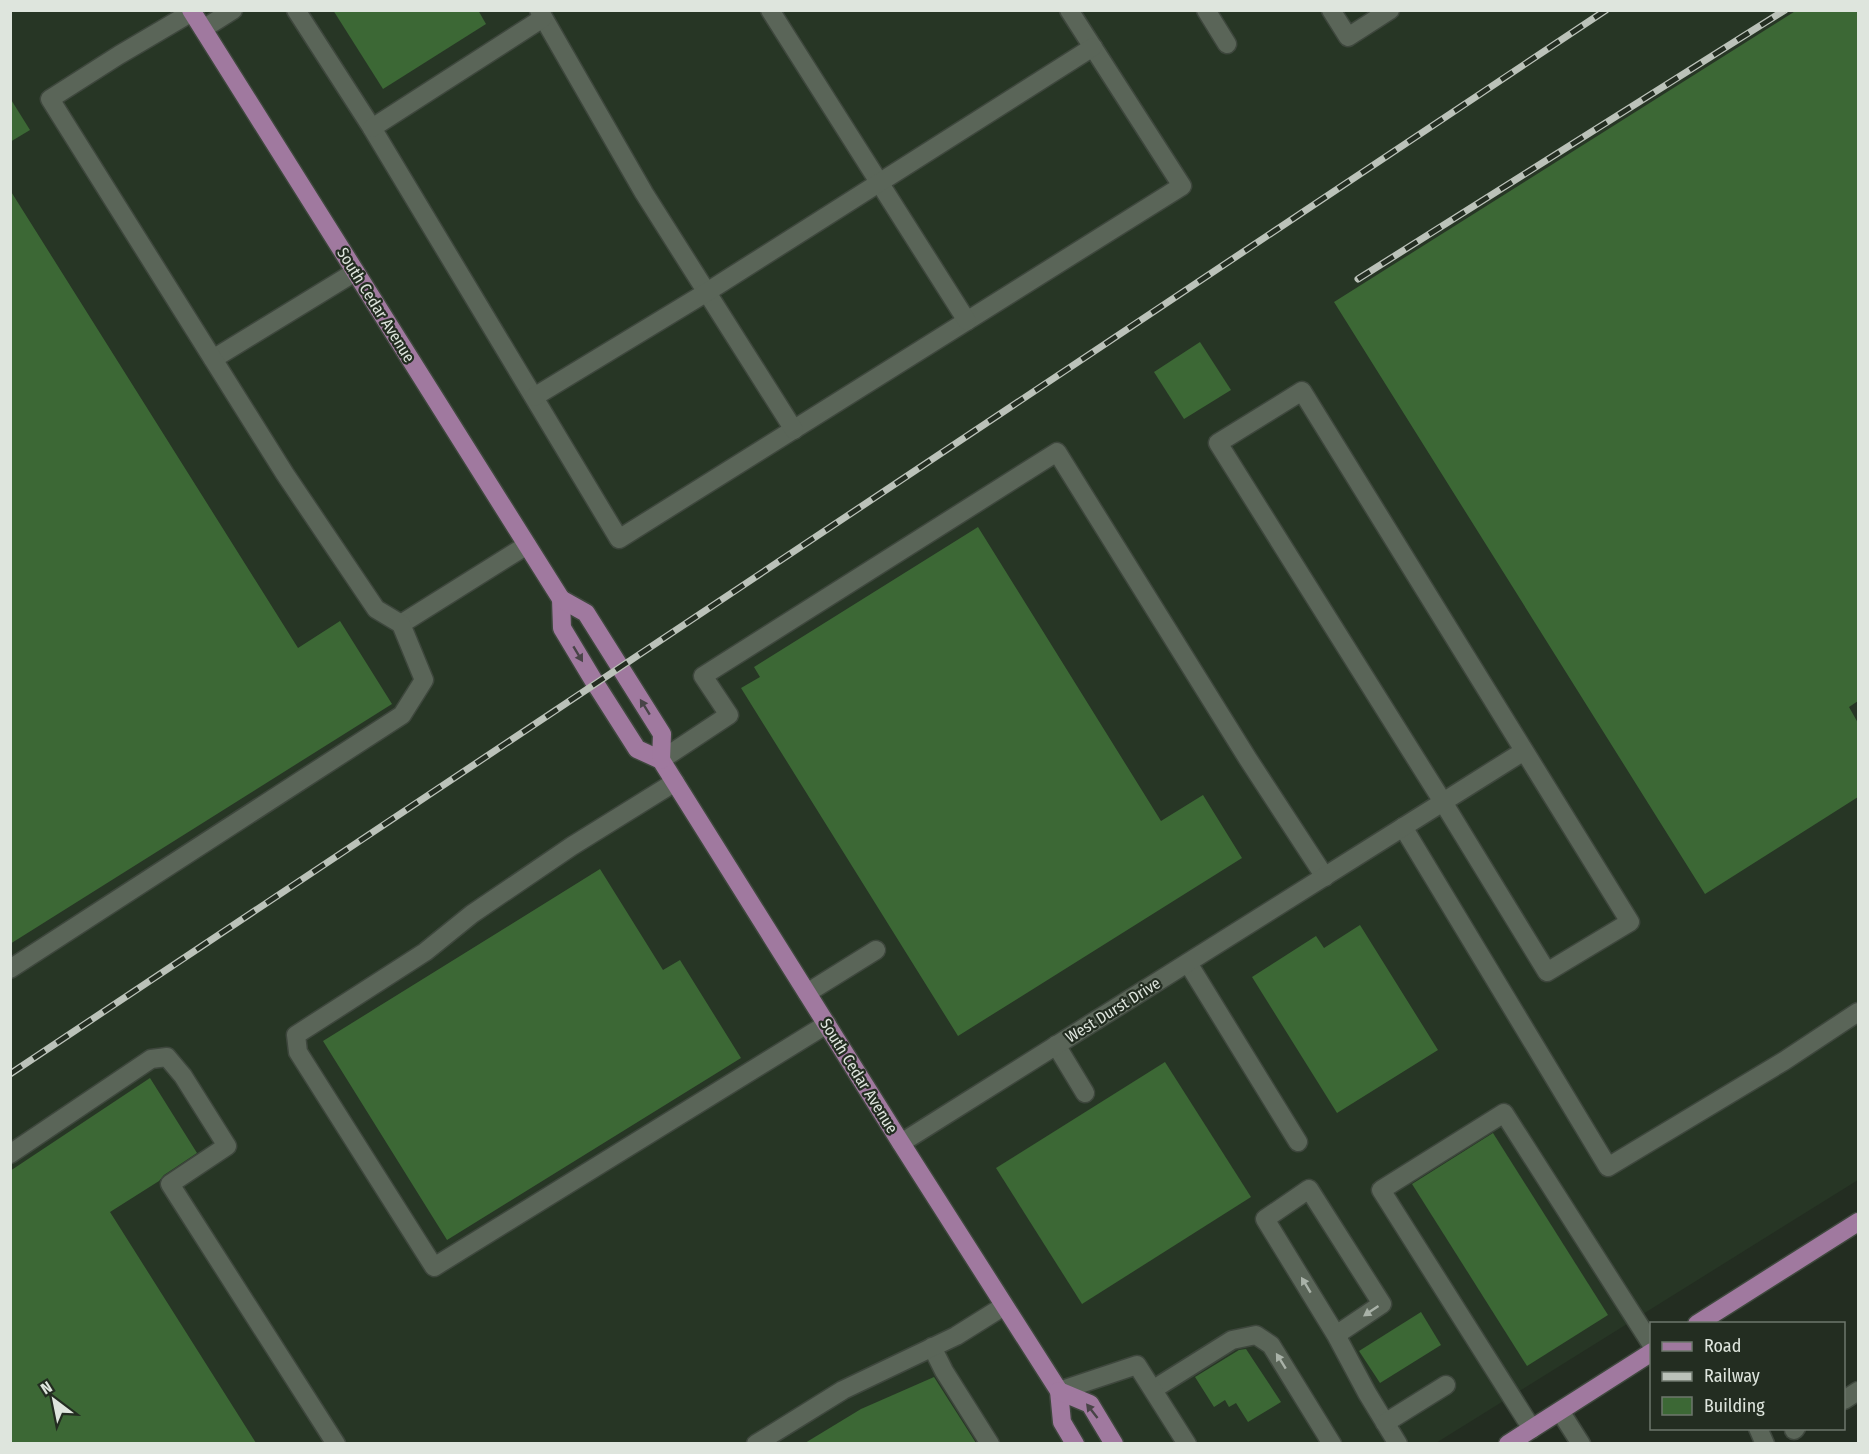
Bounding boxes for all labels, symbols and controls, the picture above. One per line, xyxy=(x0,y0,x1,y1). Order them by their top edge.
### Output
street label: South Cedar Avenue xyxy=(333,244,419,366)
one-way arrow xyxy=(572,646,583,662)
one-way arrow xyxy=(639,698,650,715)
street label: West Durst Drive xyxy=(1062,973,1164,1047)
street label: South Cedar Avenue xyxy=(816,1015,902,1137)
one-way arrow xyxy=(1300,1277,1311,1293)
one-way arrow xyxy=(1363,1305,1379,1317)
legend xyxy=(1650,1322,1845,1430)
text: Road xyxy=(1704,1335,1741,1357)
one-way arrow xyxy=(1276,1353,1287,1369)
text: Railway xyxy=(1704,1365,1760,1387)
north arrow xyxy=(24,1370,84,1430)
text: N xyxy=(37,1377,55,1398)
text: Building xyxy=(1704,1395,1765,1417)
one-way arrow xyxy=(1086,1403,1099,1419)

